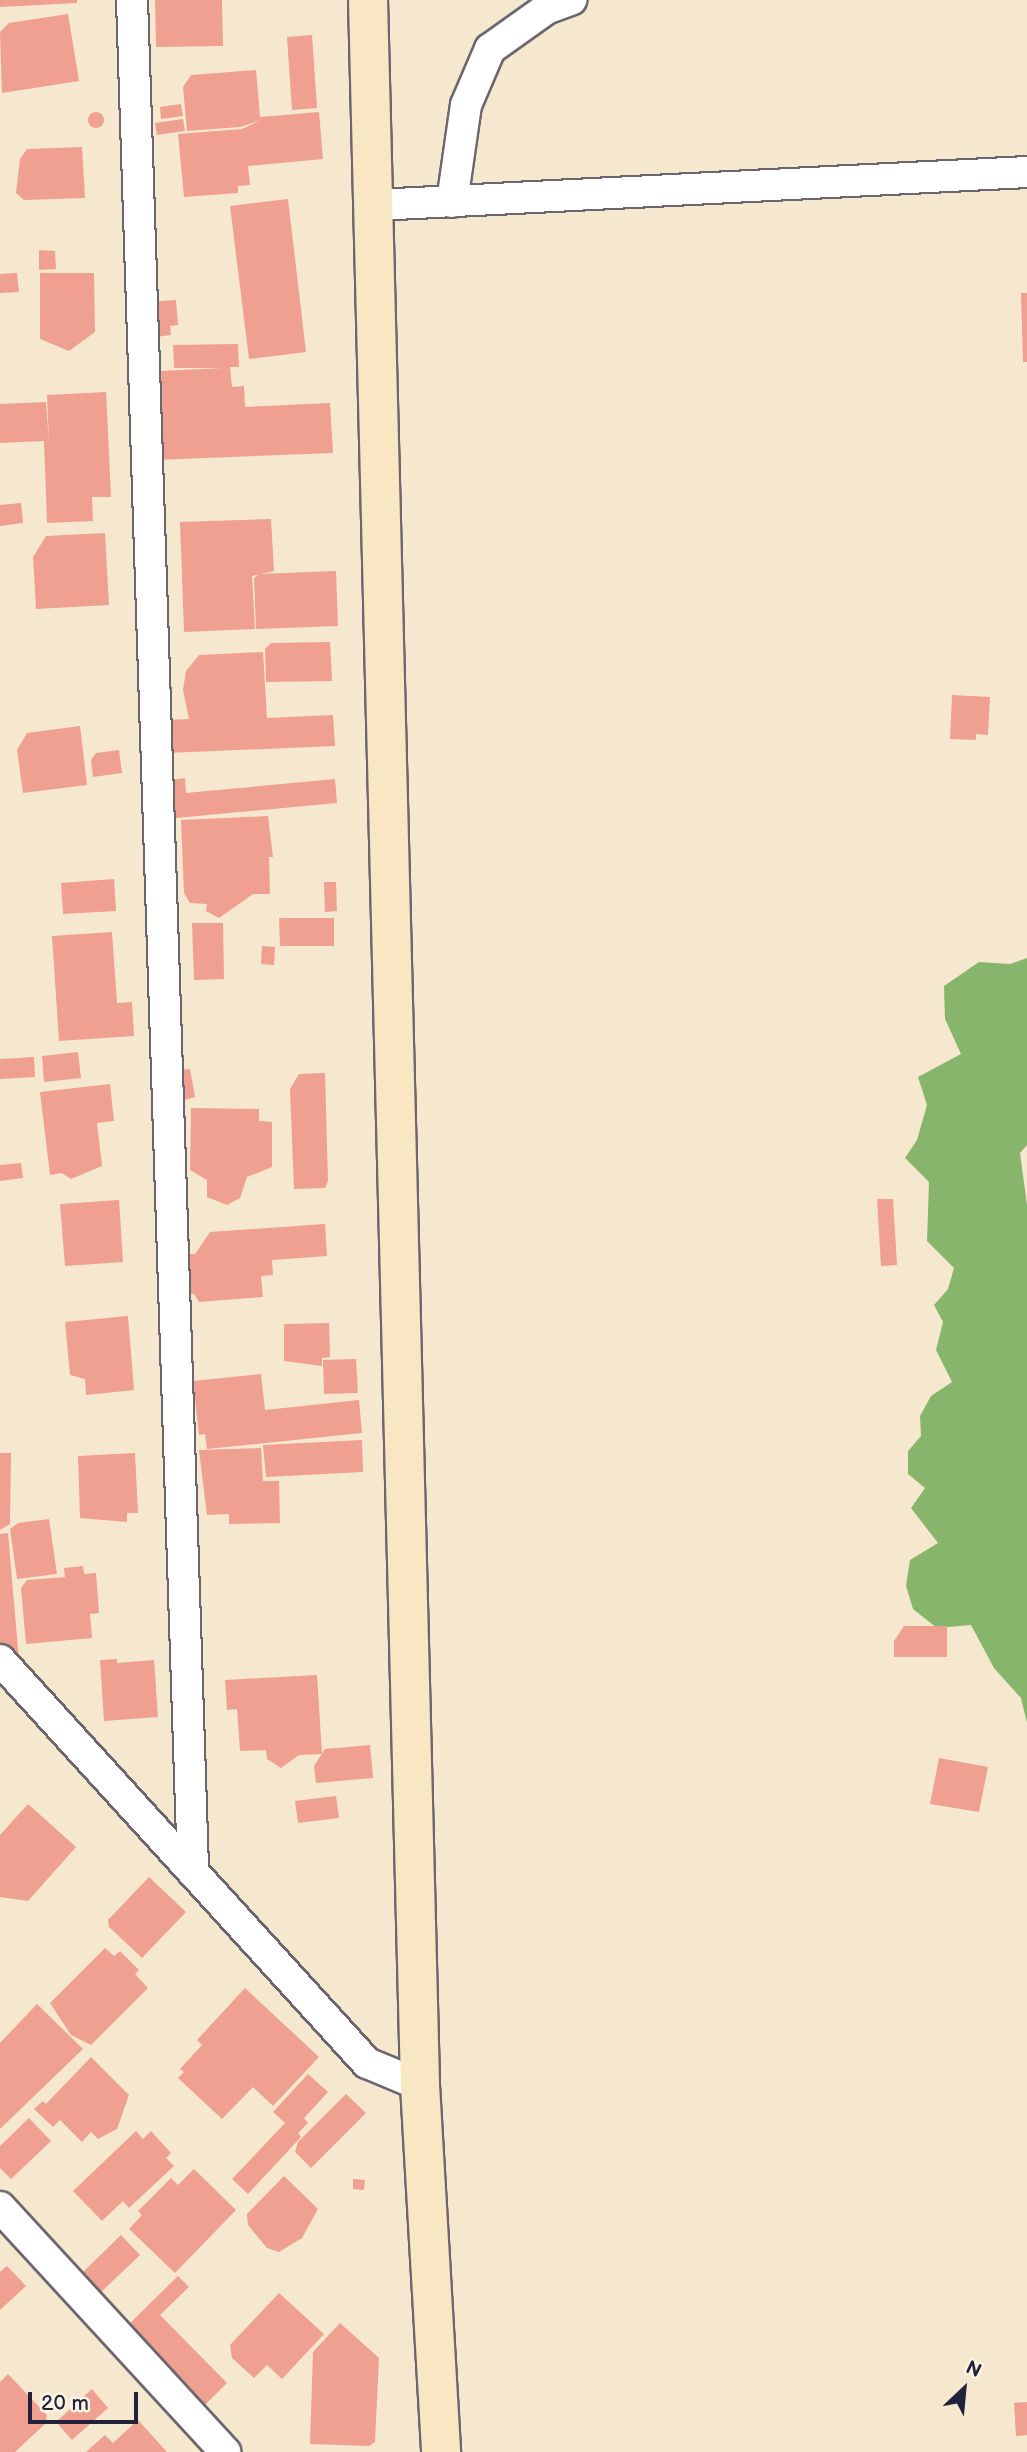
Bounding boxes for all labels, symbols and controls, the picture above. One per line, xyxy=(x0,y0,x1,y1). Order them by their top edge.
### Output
north arrow xyxy=(929,2354,999,2424)
text: N xyxy=(962,2356,985,2383)
scale bar xyxy=(32,2378,142,2422)
text: 20 m xyxy=(41,2391,89,2416)

